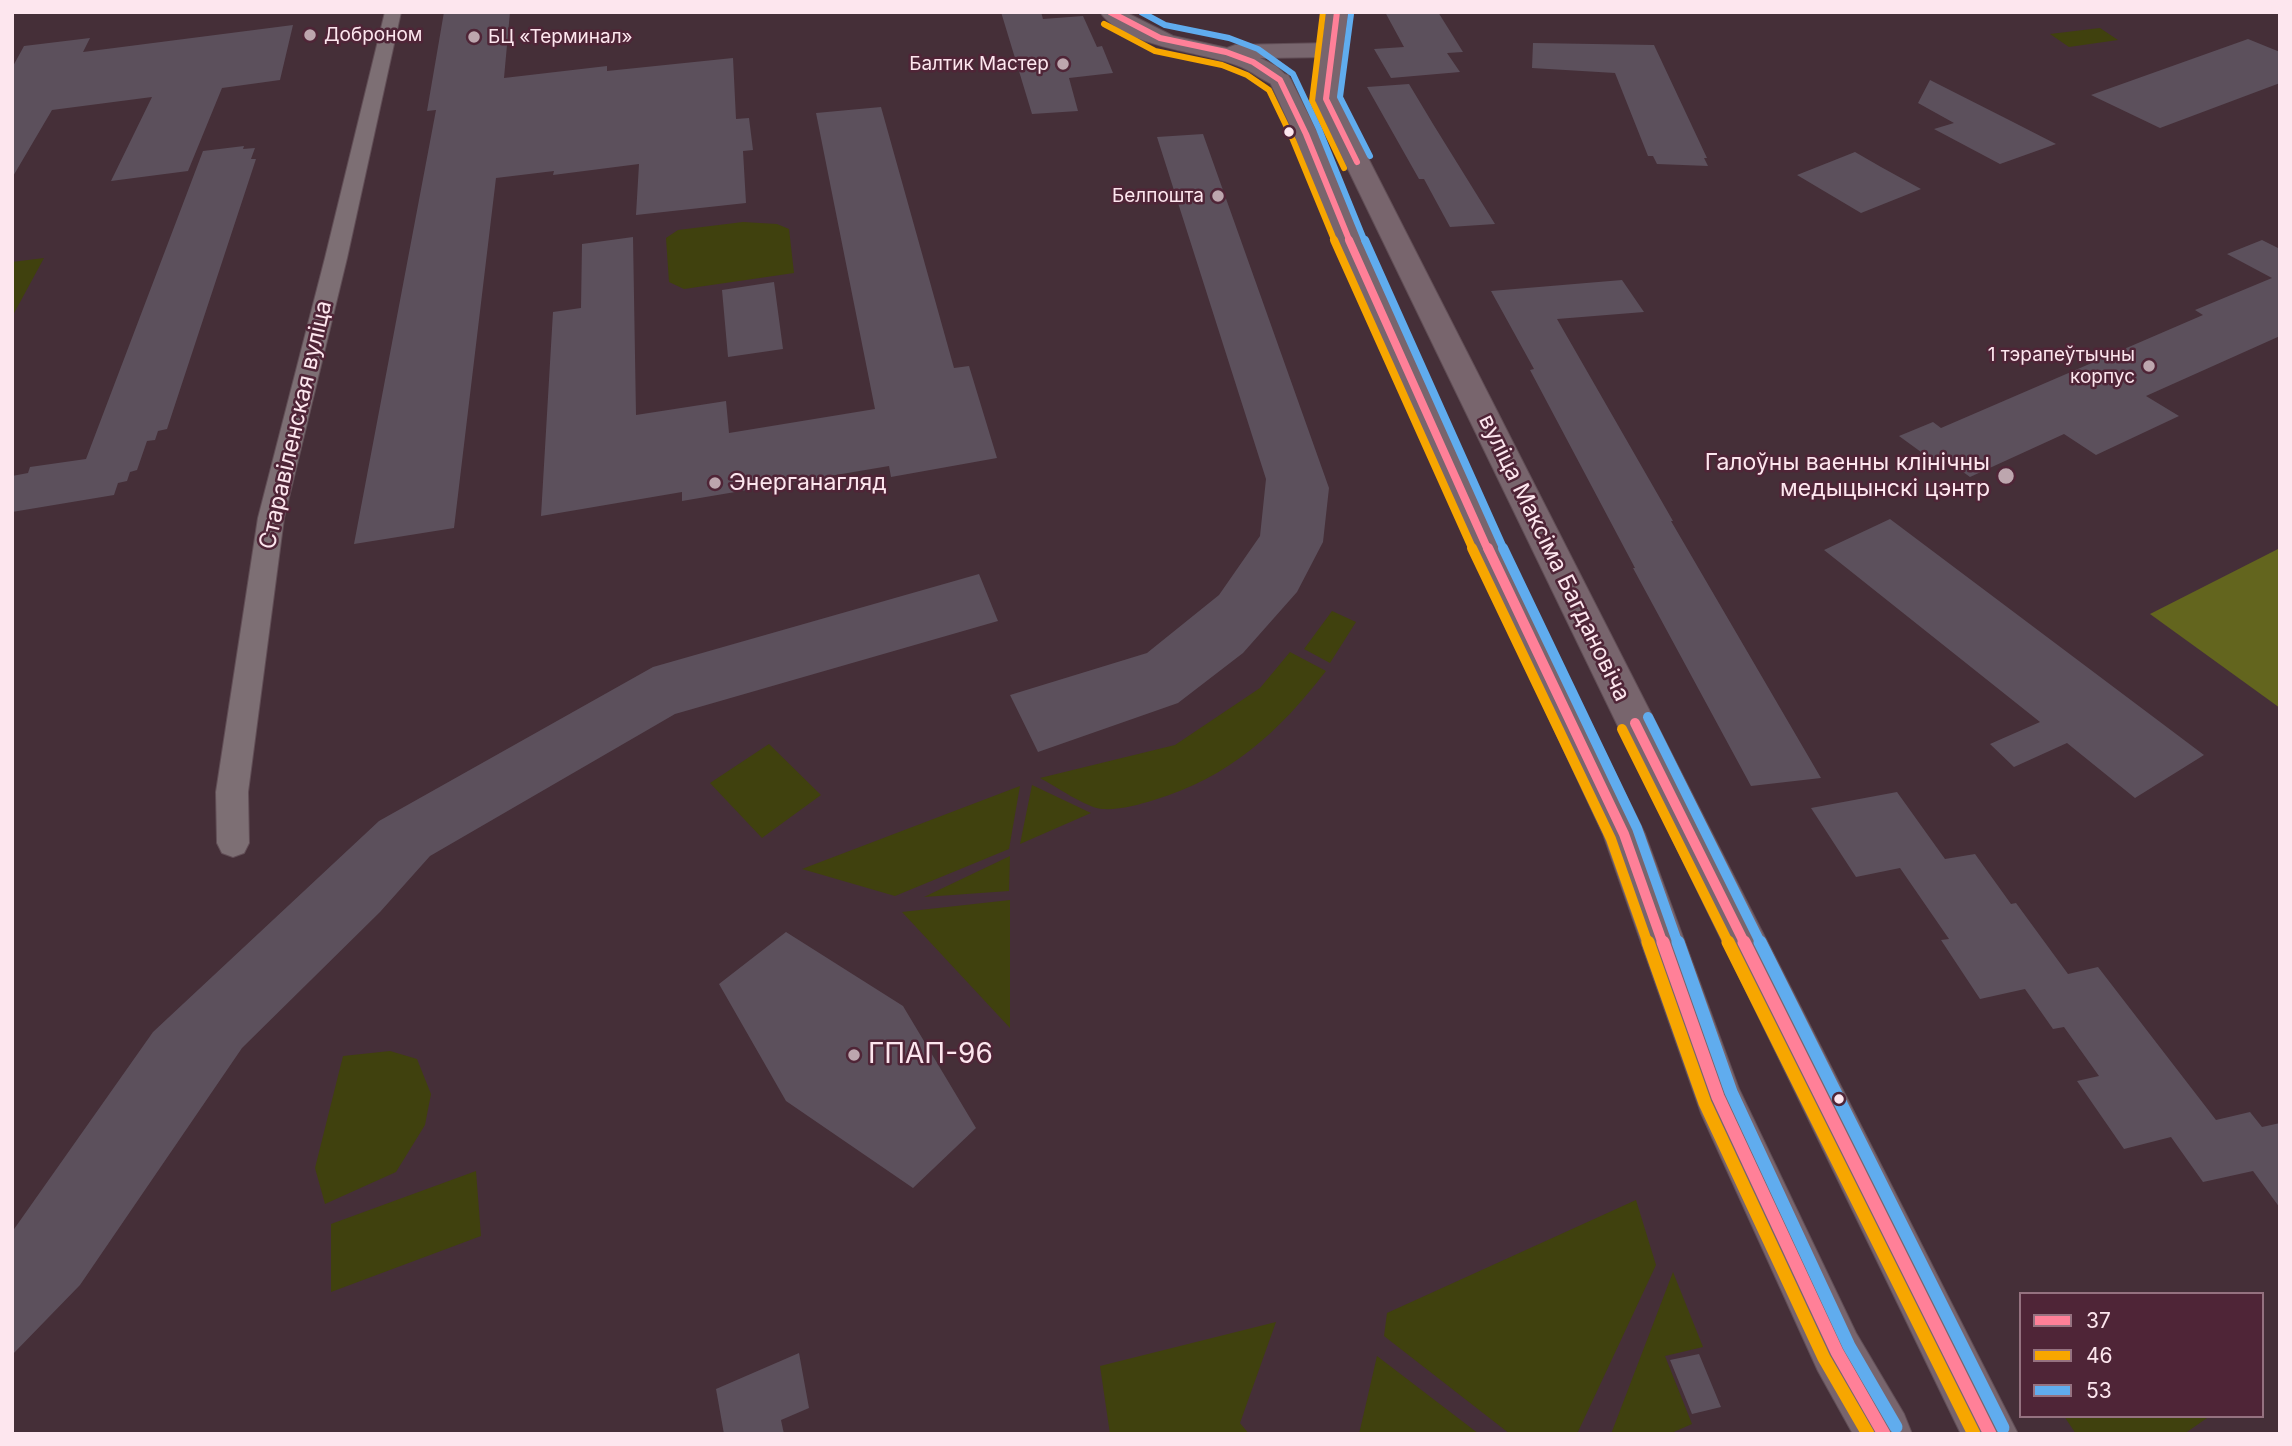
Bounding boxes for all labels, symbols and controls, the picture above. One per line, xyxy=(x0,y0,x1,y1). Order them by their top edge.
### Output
place label: Доброном xyxy=(324,24,422,46)
place label: БЦ «Терминал» xyxy=(488,26,633,48)
marker: Доброном xyxy=(302,27,318,43)
marker: БЦ «Терминал» xyxy=(466,29,482,45)
place label: Балтик Мастер xyxy=(909,53,1049,75)
marker: Балтик Мастер xyxy=(1055,56,1071,72)
unlabelled marker xyxy=(1282,125,1296,139)
place label: Белпошта xyxy=(1112,185,1204,207)
marker: Белпошта xyxy=(1210,188,1226,204)
street label: Старавіленская вуліца xyxy=(254,298,338,552)
place label: 1 тэрапеўтычны корпус xyxy=(1988,344,2135,388)
marker: 1 тэрапеўтычны корпус xyxy=(2141,358,2157,374)
street label: вуліца Максіма Багдановіча xyxy=(1472,410,1636,706)
place label: Галоўны ваенны клінічны медыцынскі цэнтр xyxy=(1705,449,1990,503)
marker: Галоўны ваенны клінічны медыцынскі цэнтр xyxy=(1996,466,2016,486)
place label: Энерганагляд xyxy=(729,469,887,497)
marker: Энерганагляд xyxy=(707,475,723,491)
place label: ГПАП-96 xyxy=(868,1038,993,1072)
marker: ГПАП-96 xyxy=(846,1047,862,1063)
unlabelled marker xyxy=(1832,1092,1846,1106)
legend xyxy=(2019,1292,2264,1418)
text: 37 xyxy=(2086,1308,2111,1333)
text: 46 xyxy=(2086,1343,2113,1368)
text: 53 xyxy=(2086,1378,2112,1403)

